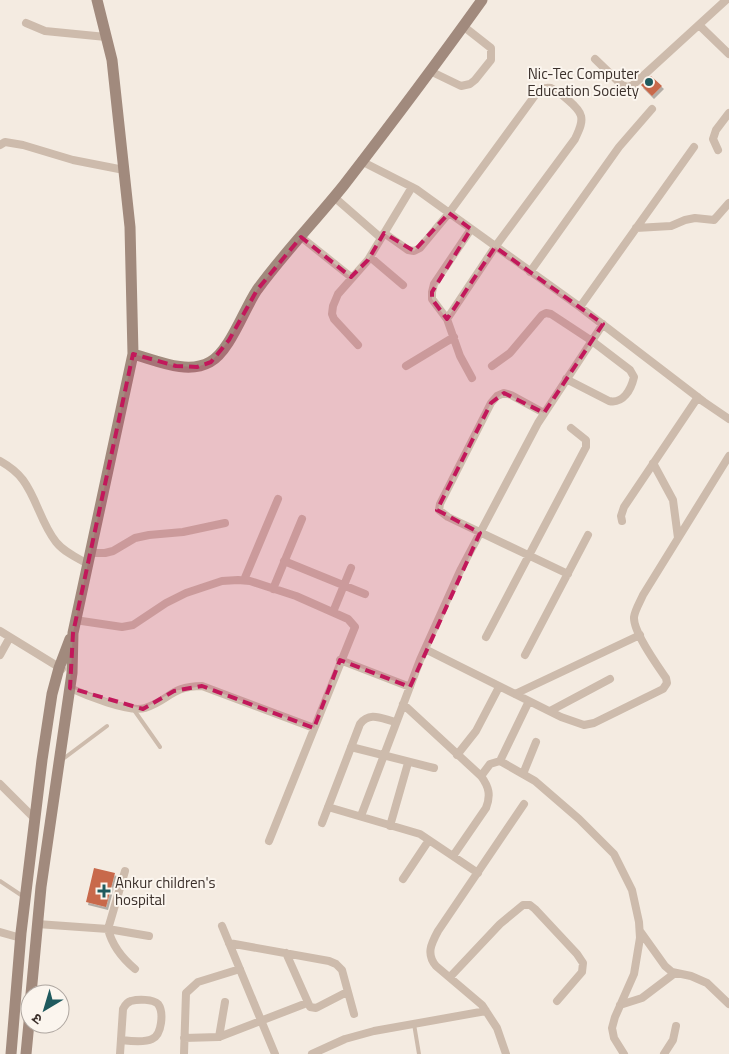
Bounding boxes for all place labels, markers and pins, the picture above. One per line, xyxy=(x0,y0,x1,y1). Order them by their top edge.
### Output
place label: Nic-Tec Computer Education Society xyxy=(527,62,639,102)
marker: Nic-Tec Computer Education Society xyxy=(643,76,655,88)
place label: Ankur children's hospital xyxy=(115,871,215,911)
marker: Ankur children's hospital xyxy=(97,884,111,898)

